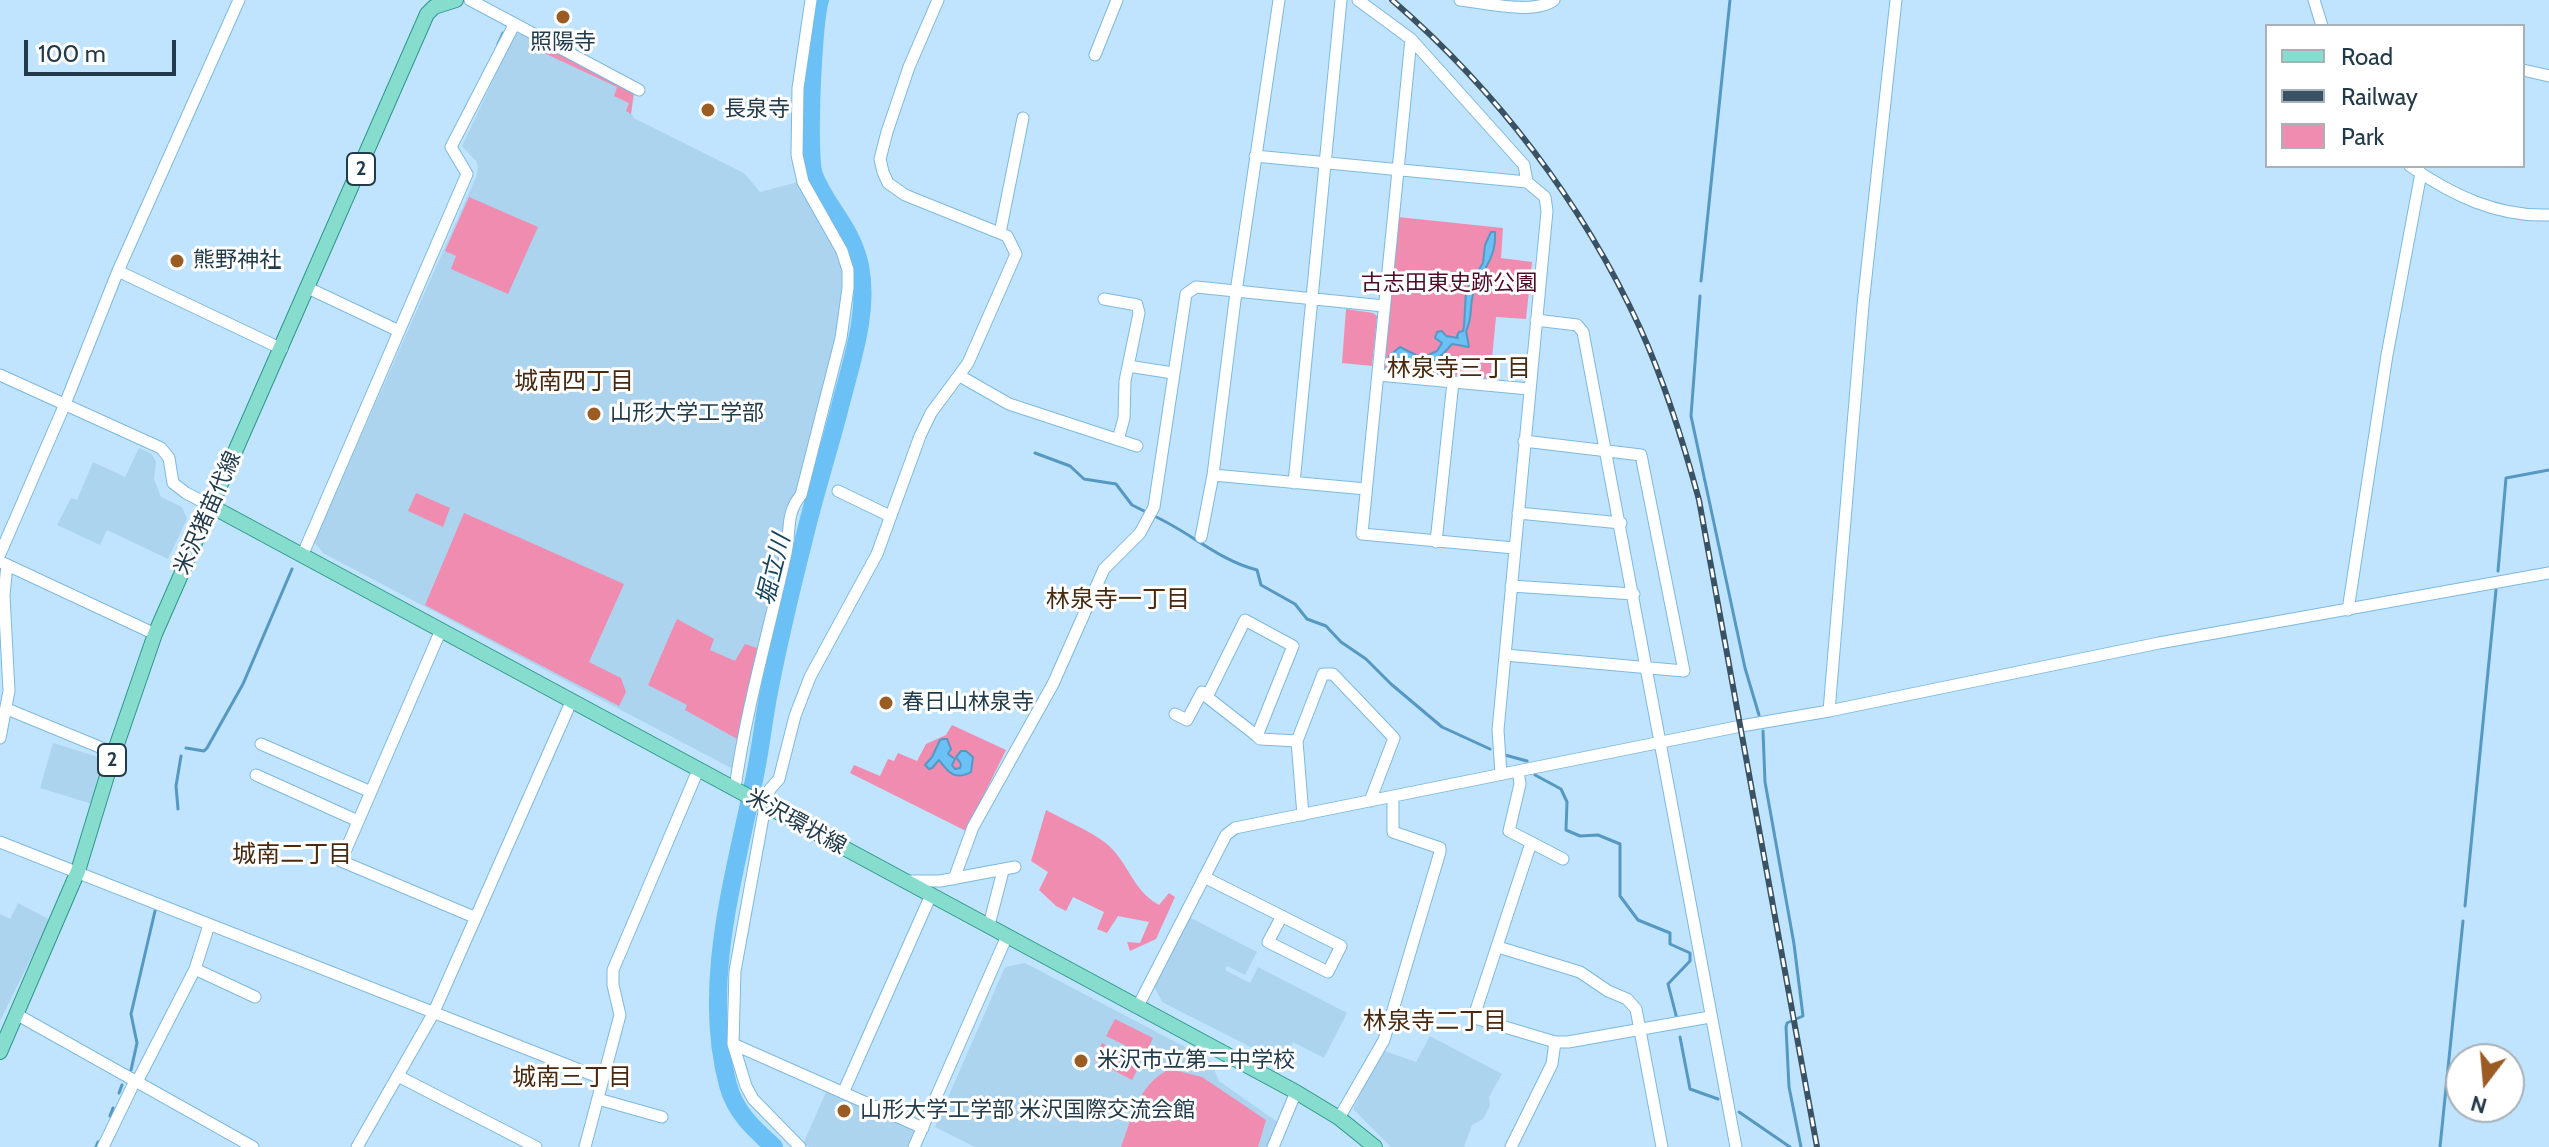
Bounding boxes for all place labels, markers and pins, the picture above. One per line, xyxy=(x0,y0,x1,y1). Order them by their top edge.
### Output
marker: 照陽寺 xyxy=(554,8,572,26)
place label: 照陽寺 xyxy=(530,30,596,56)
place label: 長泉寺 xyxy=(724,97,790,123)
marker: 長泉寺 xyxy=(699,101,717,119)
place label: 熊野神社 xyxy=(193,248,281,274)
marker: 熊野神社 xyxy=(168,252,186,270)
place label: 山形大学工学部 xyxy=(610,401,764,427)
marker: 山形大学工学部 xyxy=(585,405,603,423)
place label: 春日山林泉寺 xyxy=(902,690,1034,716)
marker: 春日山林泉寺 xyxy=(877,694,895,712)
place label: 米沢市立第二中学校 xyxy=(1097,1048,1295,1074)
marker: 米沢市立第二中学校 xyxy=(1072,1052,1090,1070)
place label: 山形大学工学部 米沢国際交流会館 xyxy=(860,1098,1195,1124)
marker: 山形大学工学部 米沢国際交流会館 xyxy=(835,1102,853,1120)

